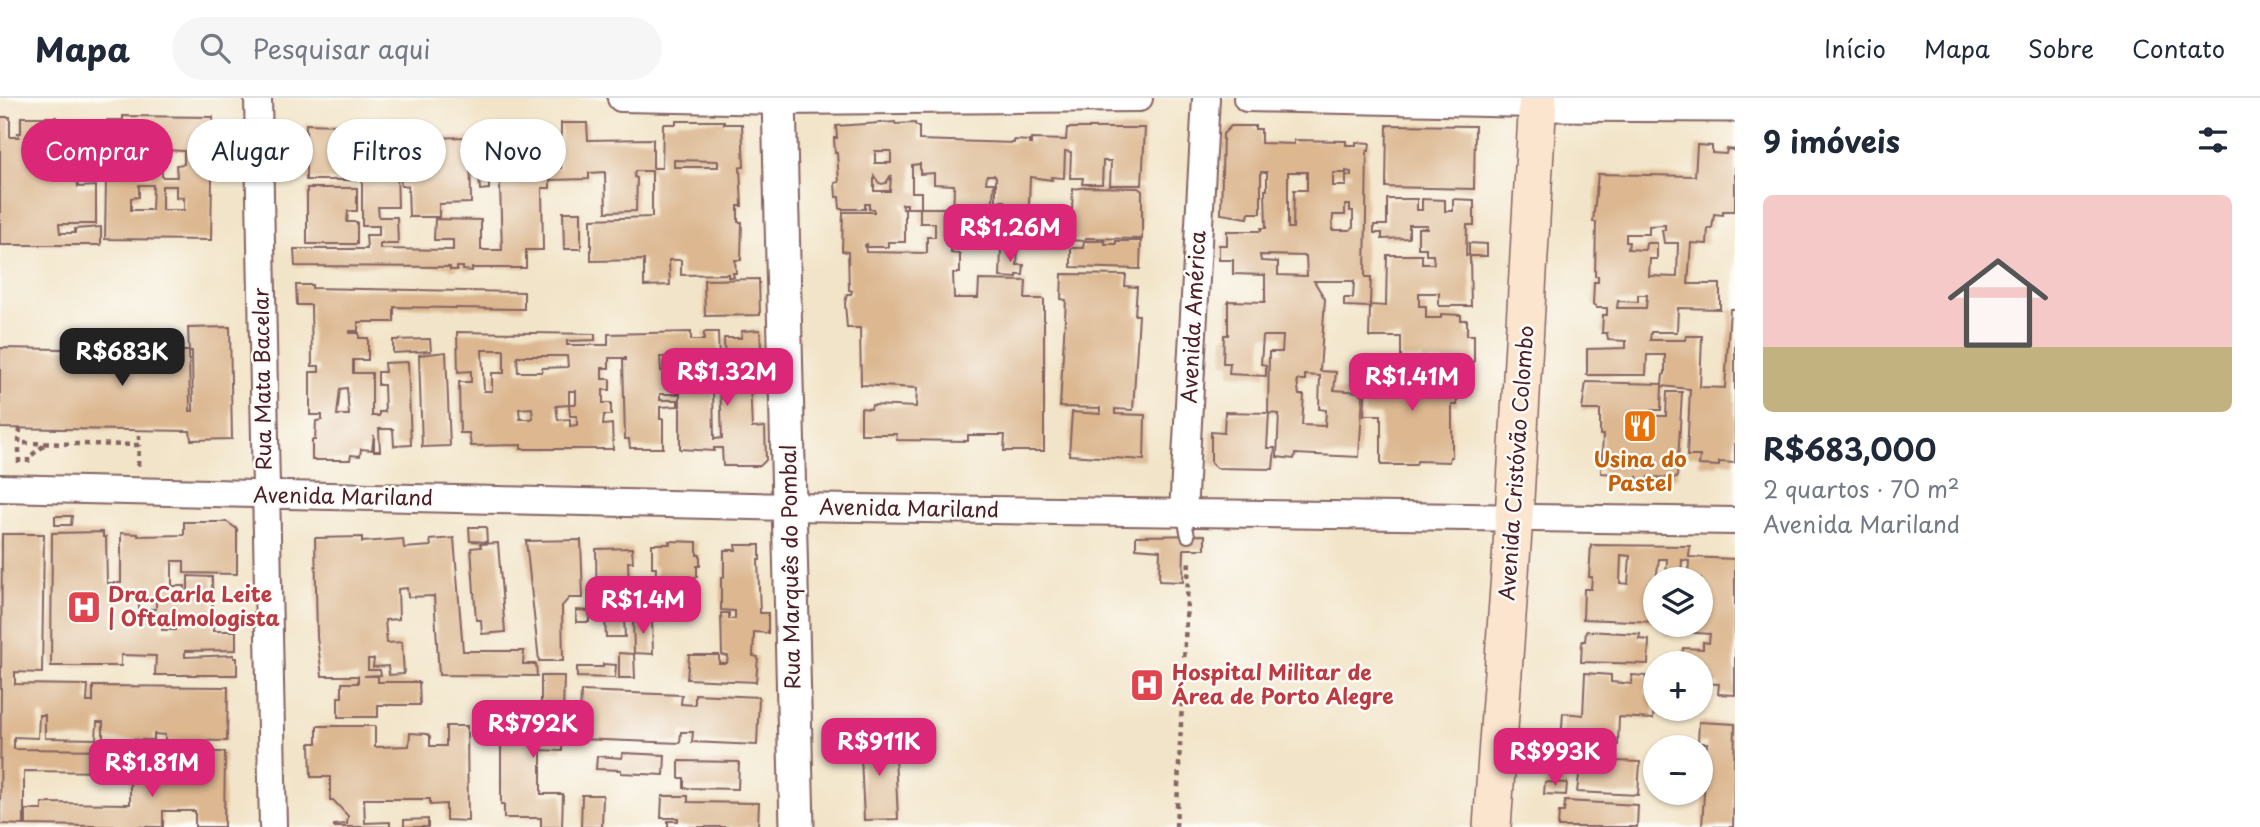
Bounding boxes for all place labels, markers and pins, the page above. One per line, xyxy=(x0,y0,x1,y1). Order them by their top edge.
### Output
pin: R$1.26M xyxy=(945,204,1075,264)
pin: R$683K xyxy=(65,328,179,388)
pin: R$1.32M xyxy=(662,348,792,408)
pin: R$1.41M xyxy=(1347,354,1477,413)
restaurant icon: Usina do Pastel xyxy=(1621,407,1659,445)
place label: Usina do Pastel xyxy=(1593,442,1687,498)
pin: R$1.4M xyxy=(586,576,700,636)
place label: Dra.Carla Leite | Oftalmologista xyxy=(108,577,280,633)
hospital icon: Dra.Carla Leite | Oftalmologista xyxy=(65,588,103,626)
place label: Hospital Militar de Área de Porto Alegre xyxy=(1172,655,1394,711)
hospital icon: Hospital Militar de Área de Porto Alegre xyxy=(1128,666,1166,704)
pin: R$792K xyxy=(476,700,590,760)
pin: R$911K xyxy=(822,718,936,778)
pin: R$993K xyxy=(1498,728,1612,788)
pin: R$1.81M xyxy=(87,740,217,799)

